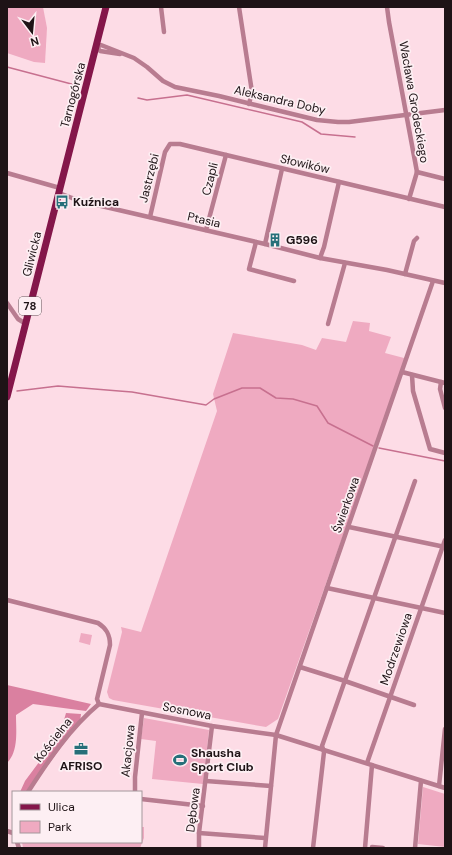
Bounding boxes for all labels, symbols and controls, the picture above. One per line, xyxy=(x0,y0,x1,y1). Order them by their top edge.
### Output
north arrow xyxy=(12,12,52,52)
text: N xyxy=(29,34,41,49)
street label: Wacława Grodeckiego xyxy=(395,40,433,164)
street label: Tarnogórska xyxy=(57,61,89,129)
street label: Aleksandra Doby xyxy=(233,82,328,118)
street label: Słowików xyxy=(279,151,331,177)
street label: Jastrzębi xyxy=(135,152,163,204)
street label: Czapli xyxy=(198,161,222,197)
bus stop icon: Kuźnica xyxy=(54,194,70,210)
place label: Kuźnica xyxy=(73,194,119,210)
street label: Ptasia xyxy=(186,208,222,232)
street label: Gliwicka xyxy=(19,230,45,278)
building icon: G596 xyxy=(267,232,283,248)
place label: G596 xyxy=(286,232,318,248)
road number: 78 xyxy=(19,297,41,315)
street label: Świerkowa xyxy=(329,475,363,535)
street label: Modrzewiowa xyxy=(376,611,416,687)
street label: Sosnowa xyxy=(161,698,213,724)
street label: Kościelna xyxy=(31,714,75,766)
street label: Akacjowa xyxy=(117,724,139,778)
office icon: AFRISO xyxy=(73,741,89,757)
place label: Shausha Sport Club xyxy=(191,745,254,775)
sports icon: Shausha Sport Club xyxy=(172,752,188,768)
place label: AFRISO xyxy=(60,758,102,774)
street label: Dębowa xyxy=(182,787,204,833)
legend xyxy=(12,791,142,843)
text: Ulica xyxy=(48,799,75,815)
text: Park xyxy=(48,819,72,835)

